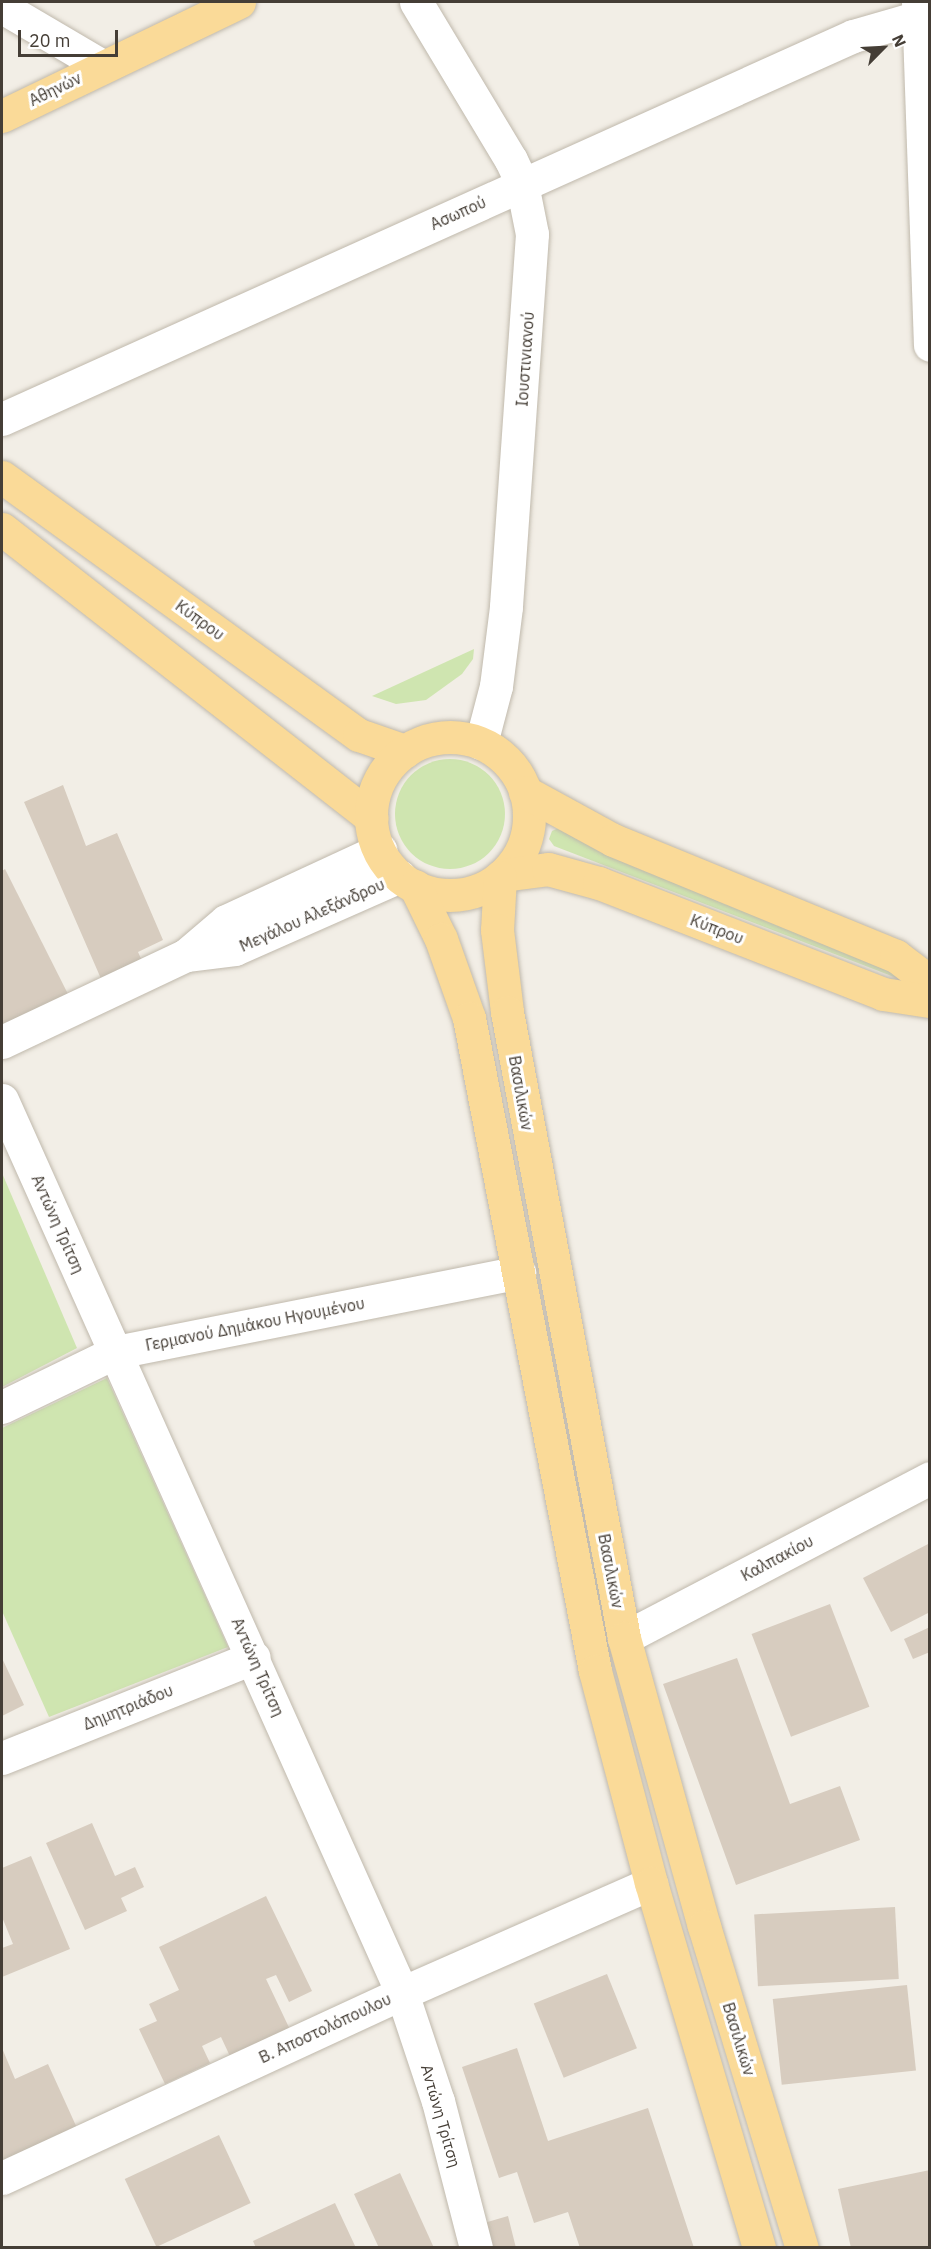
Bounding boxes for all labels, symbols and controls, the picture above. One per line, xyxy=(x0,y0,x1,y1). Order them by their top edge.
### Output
scale bar xyxy=(21,18,122,56)
north arrow xyxy=(853,18,913,78)
text: 20 m xyxy=(29,29,71,52)
text: N xyxy=(888,31,911,50)
street label: Αθηνών xyxy=(26,68,84,110)
street label: Ασωπού xyxy=(427,192,489,234)
street label: Ιουστινιανού xyxy=(512,311,538,407)
street label: Κύπρου xyxy=(172,596,228,644)
street label: Μεγάλου Αλεξάνδρου xyxy=(236,874,388,956)
street label: Κύπρου xyxy=(688,910,746,948)
street label: Βασιλικών xyxy=(505,1054,537,1132)
street label: Αντώνη Τρίτση xyxy=(28,1172,88,1276)
street label: Γερμανού Δημάκου Ηγουμένου xyxy=(144,1293,366,1355)
street label: Καλπακίου xyxy=(738,1531,816,1585)
street label: Βασιλικών xyxy=(594,1532,628,1610)
street label: Αντώνη Τρίτση xyxy=(228,1615,288,1719)
street label: Δημητριάδου xyxy=(80,1680,176,1734)
street label: Β. Αποστολόπουλου xyxy=(256,1989,394,2067)
street label: Βασιλικών xyxy=(719,2000,759,2078)
street label: Αντώνη Τρίτση xyxy=(417,2062,465,2170)

